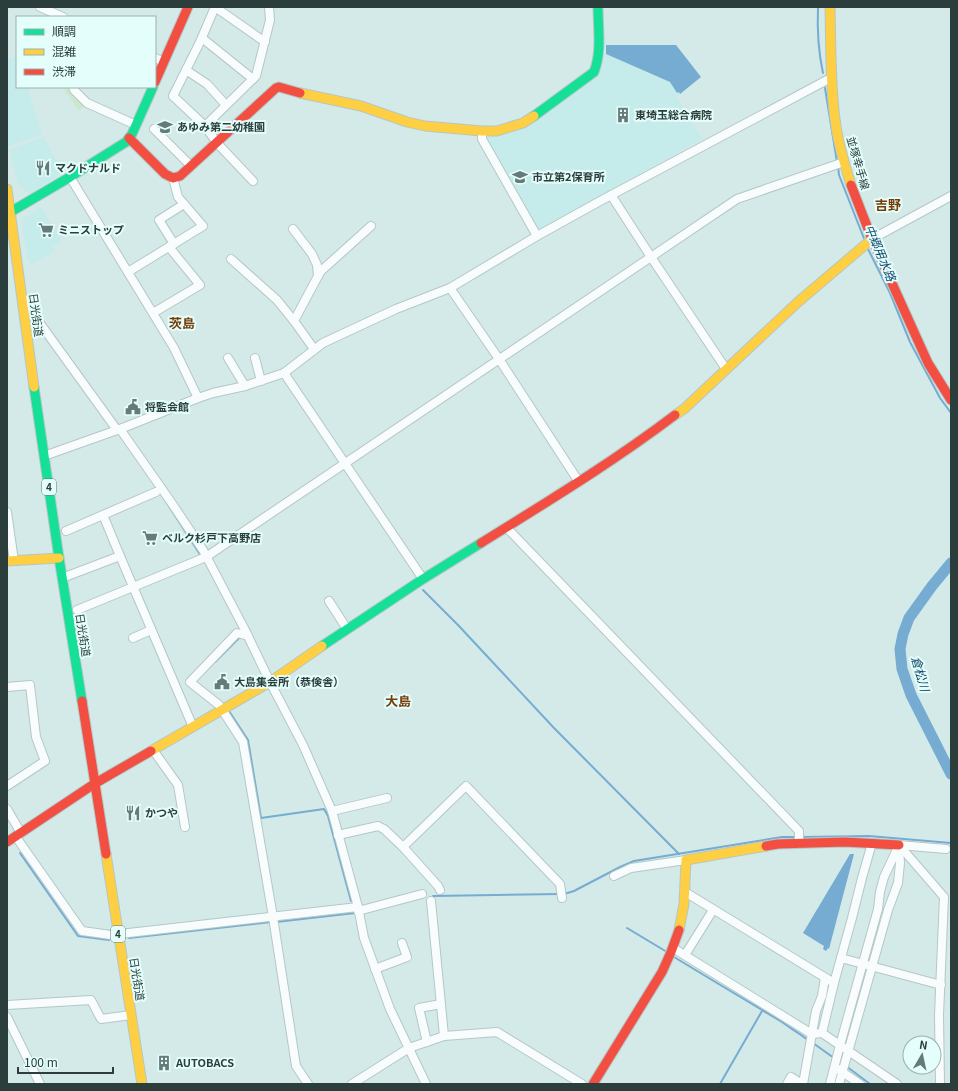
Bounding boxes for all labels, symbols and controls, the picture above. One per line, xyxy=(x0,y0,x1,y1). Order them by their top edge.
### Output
legend xyxy=(16,16,156,88)
text: 順調 xyxy=(52,22,76,39)
text: 混雑 xyxy=(52,42,76,59)
text: 渋滞 xyxy=(52,62,76,79)
building icon: 東埼玉総合病院 xyxy=(614,106,632,124)
place label: 東埼玉総合病院 xyxy=(635,106,712,122)
school or university icon: あゆみ第二幼稚園 xyxy=(156,118,174,136)
place label: あゆみ第二幼稚園 xyxy=(177,118,265,134)
street label: 並塚幸手線 xyxy=(844,134,874,191)
restaurant icon: マクドナルド xyxy=(34,159,52,177)
place label: マクドナルド xyxy=(55,159,121,175)
school or university icon: 市立第2保育所 xyxy=(511,168,529,186)
place label: 市立第2保育所 xyxy=(532,168,605,184)
district label: 吉野 xyxy=(875,195,901,214)
supermarket icon: ミニストップ xyxy=(37,221,55,239)
place label: ミニストップ xyxy=(58,221,124,237)
water label: 中郷用水路 xyxy=(862,221,901,284)
street label: 日光街道 xyxy=(26,292,48,338)
district label: 茨島 xyxy=(169,313,195,332)
public building icon: 将監会館 xyxy=(124,398,142,416)
place label: 将監会館 xyxy=(145,398,189,414)
road number: 4 xyxy=(42,479,56,495)
supermarket icon: ベルク杉戸下高野店 xyxy=(141,529,159,547)
place label: ベルク杉戸下高野店 xyxy=(162,529,261,545)
street label: 日光街道 xyxy=(73,612,95,658)
water label: 倉松川 xyxy=(908,654,935,695)
public building icon: 大島集会所（恭倹舎） xyxy=(213,673,231,691)
place label: 大島集会所（恭倹舎） xyxy=(234,673,344,689)
district label: 大島 xyxy=(385,691,411,710)
restaurant icon: かつや xyxy=(124,804,142,822)
place label: かつや xyxy=(145,804,178,820)
road number: 4 xyxy=(111,926,125,942)
street label: 日光街道 xyxy=(127,956,149,1002)
north arrow xyxy=(902,1035,942,1075)
text: N xyxy=(918,1036,929,1053)
scale bar xyxy=(18,1049,113,1075)
text: 100 m xyxy=(24,1053,58,1070)
building icon: AUTOBACS xyxy=(155,1054,173,1072)
place label: AUTOBACS xyxy=(175,1054,234,1070)

